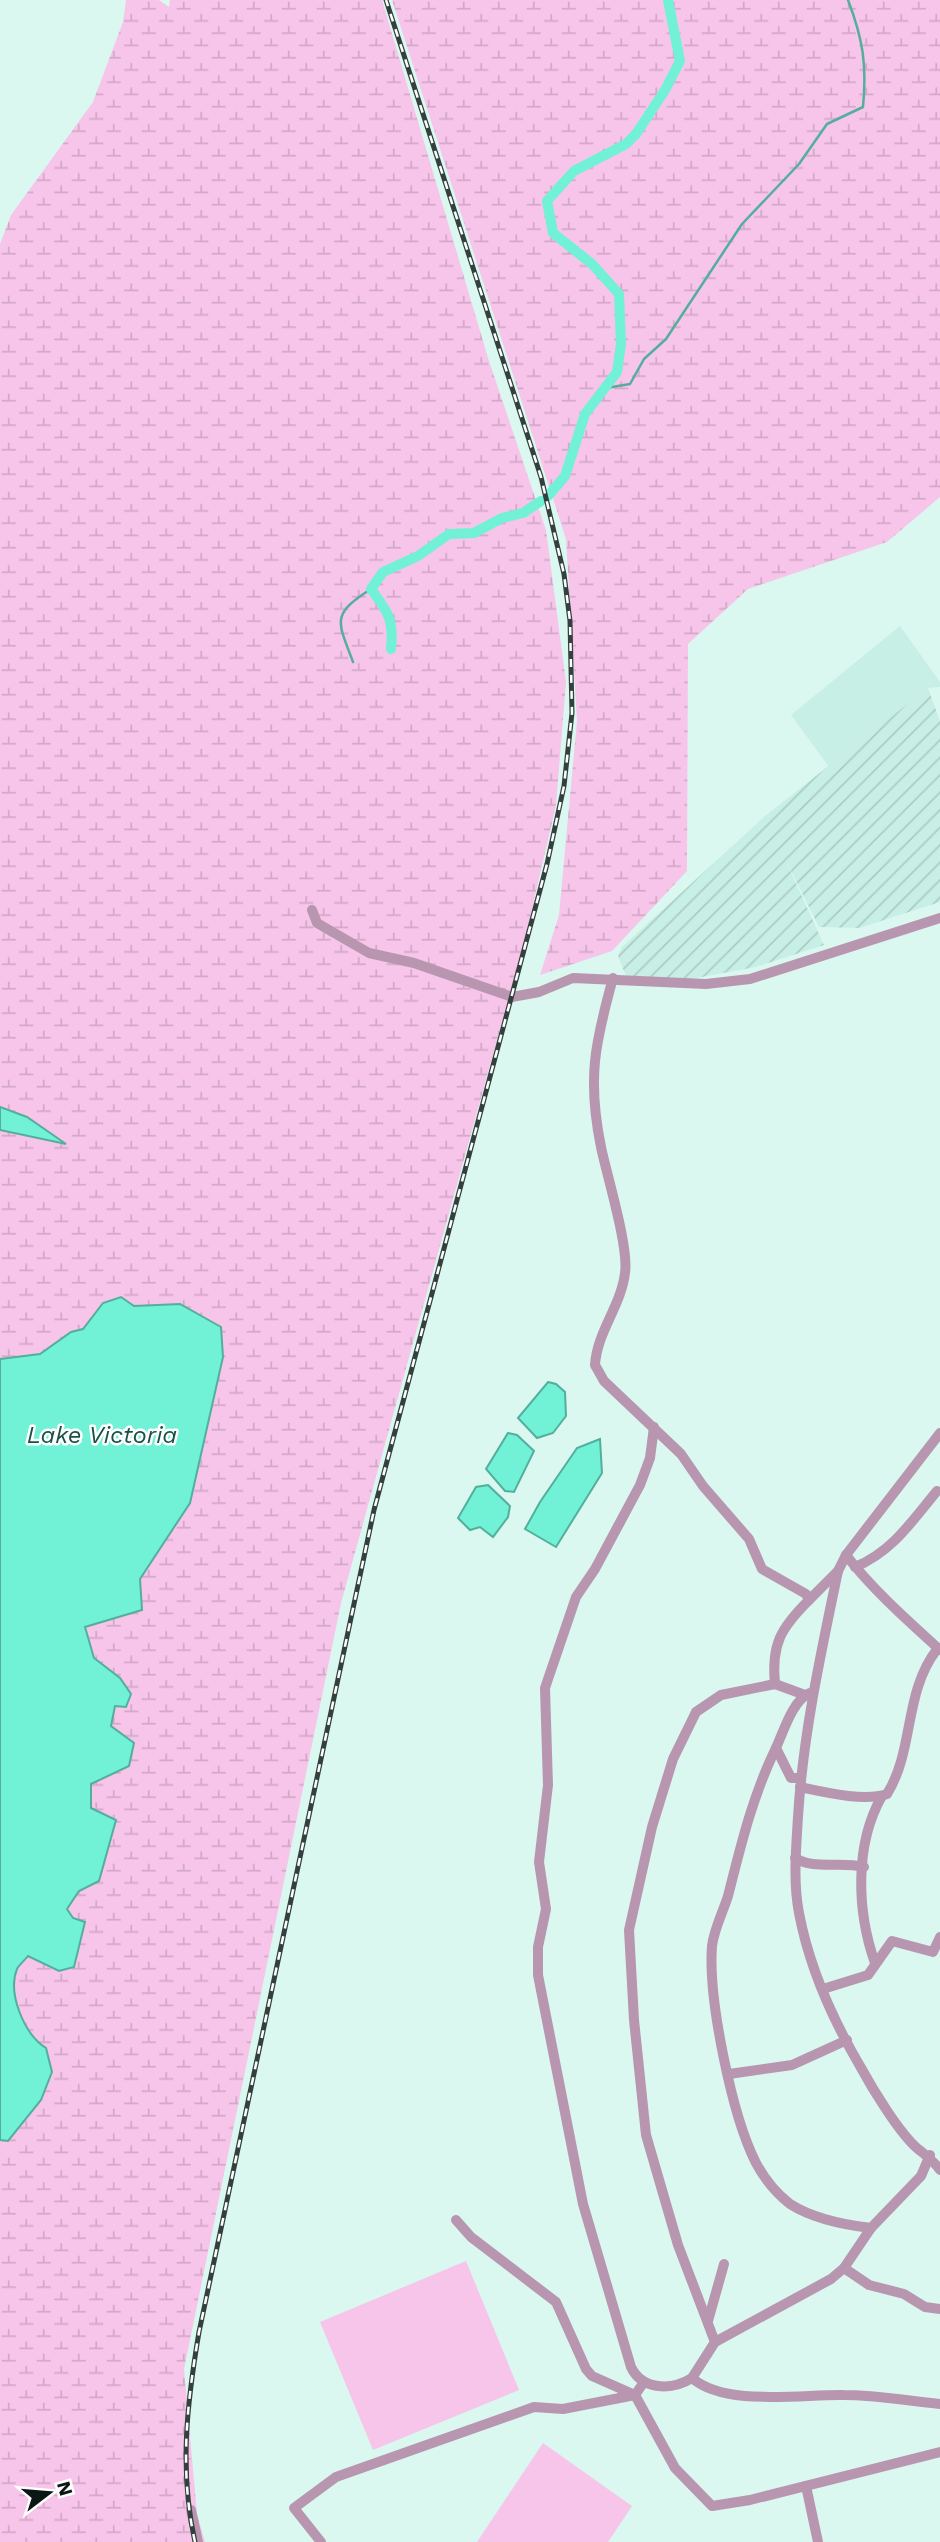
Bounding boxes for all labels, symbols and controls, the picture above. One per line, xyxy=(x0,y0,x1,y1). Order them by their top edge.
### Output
water label: Lake Victoria xyxy=(27,1421,177,1449)
north arrow xyxy=(14,2458,84,2528)
text: N xyxy=(52,2479,78,2498)

